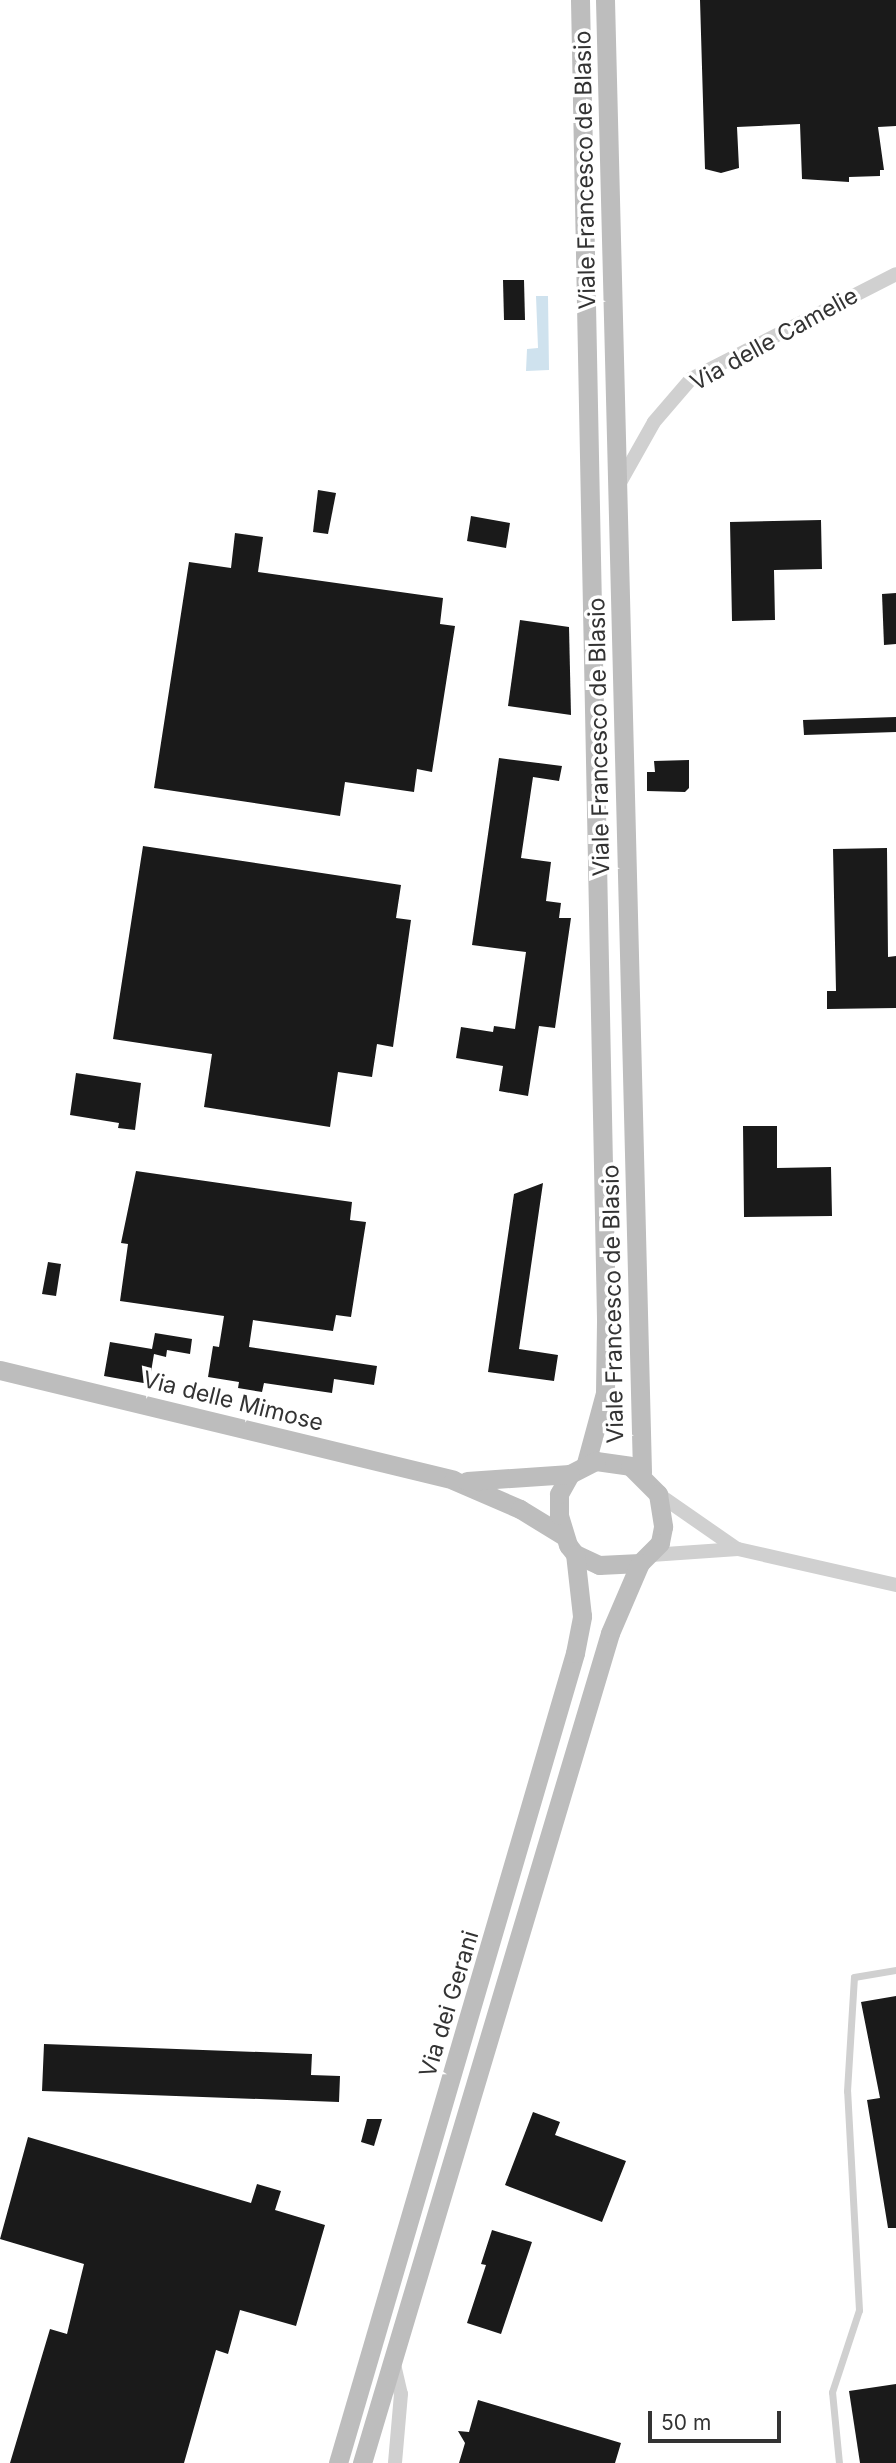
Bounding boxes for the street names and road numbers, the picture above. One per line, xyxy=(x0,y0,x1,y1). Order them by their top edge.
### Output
street label: Viale Francesco de Blasio xyxy=(569,30,601,310)
street label: Via delle Camelie xyxy=(685,282,863,396)
street label: Viale Francesco de Blasio xyxy=(583,597,615,877)
street label: Viale Francesco de Blasio xyxy=(597,1164,629,1444)
street label: Via delle Mimose xyxy=(140,1365,326,1437)
street label: Via dei Gerani xyxy=(414,1927,484,2081)

